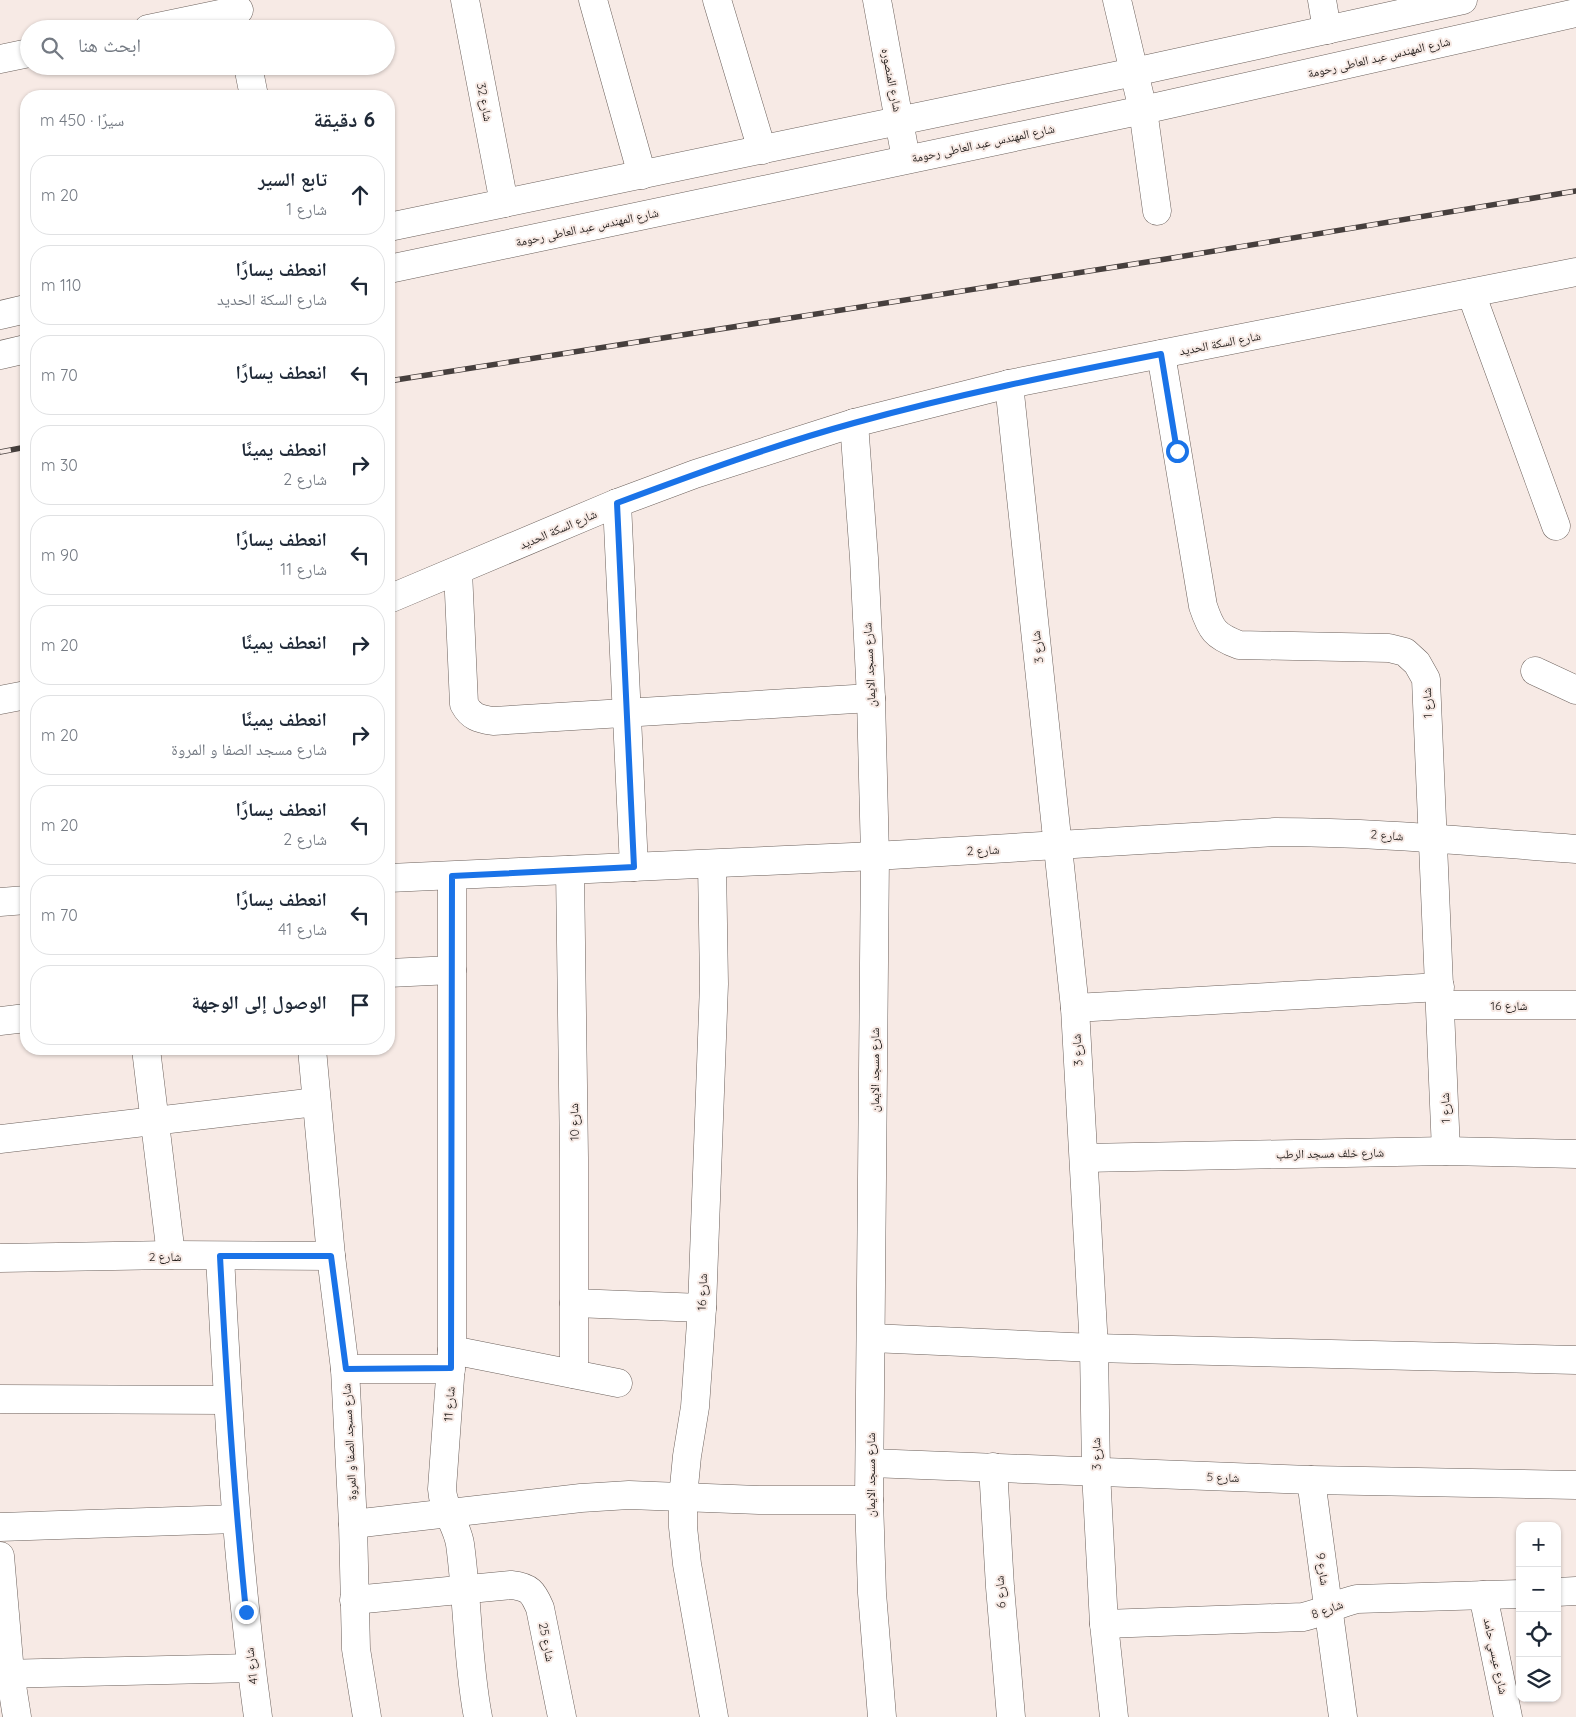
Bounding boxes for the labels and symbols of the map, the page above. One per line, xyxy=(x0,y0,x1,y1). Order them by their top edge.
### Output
street label: شارع المهندس عبد العاطى رحومة xyxy=(1306,33,1452,82)
street label: شارع المنصوره xyxy=(878,47,906,113)
street label: شارع 32 xyxy=(473,81,496,123)
street label: شارع المهندس عبد العاطى رحومة xyxy=(910,120,1056,166)
street label: شارع المهندس عبد العاطى رحومة xyxy=(514,204,660,250)
street label: شارع السكة الحديد xyxy=(1178,328,1262,359)
route start xyxy=(1166,440,1189,463)
street label: شارع السكة الحديد xyxy=(517,506,599,553)
street label: شارع مسجد الايمان xyxy=(859,622,880,708)
street label: شارع 3 xyxy=(1028,630,1047,664)
street label: شارع 1 xyxy=(1419,687,1436,719)
street label: شارع 2 xyxy=(1370,826,1404,845)
street label: شارع 2 xyxy=(966,842,1000,859)
street label: شارع 16 xyxy=(1491,998,1528,1014)
street label: شارع مسجد الايمان xyxy=(867,1028,883,1112)
street label: شارع 3 xyxy=(1068,1033,1087,1067)
street label: شارع 1 xyxy=(1437,1092,1454,1124)
street label: شارع 10 xyxy=(566,1103,583,1141)
street label: شارع خلف مسجد الرطب xyxy=(1276,1145,1384,1162)
street label: شارع 2 xyxy=(149,1249,181,1265)
street label: شارع 16 xyxy=(694,1273,711,1311)
street label: شارع مسجد الصفا و المروة xyxy=(338,1383,361,1501)
street label: شارع 11 xyxy=(440,1386,459,1422)
street label: شارع مسجد الايمان xyxy=(863,1433,879,1517)
street label: شارع 3 xyxy=(1088,1438,1105,1470)
street label: شارع 5 xyxy=(1206,1469,1240,1486)
street label: شارع 9 xyxy=(1312,1552,1333,1587)
street label: شارع 6 xyxy=(991,1575,1010,1609)
street label: شارع 8 xyxy=(1309,1596,1345,1623)
route end xyxy=(235,1601,258,1624)
street label: شارع عيسي حامد xyxy=(1478,1616,1511,1696)
street label: شارع 25 xyxy=(535,1621,558,1663)
street label: شارع 41 xyxy=(241,1647,262,1685)

